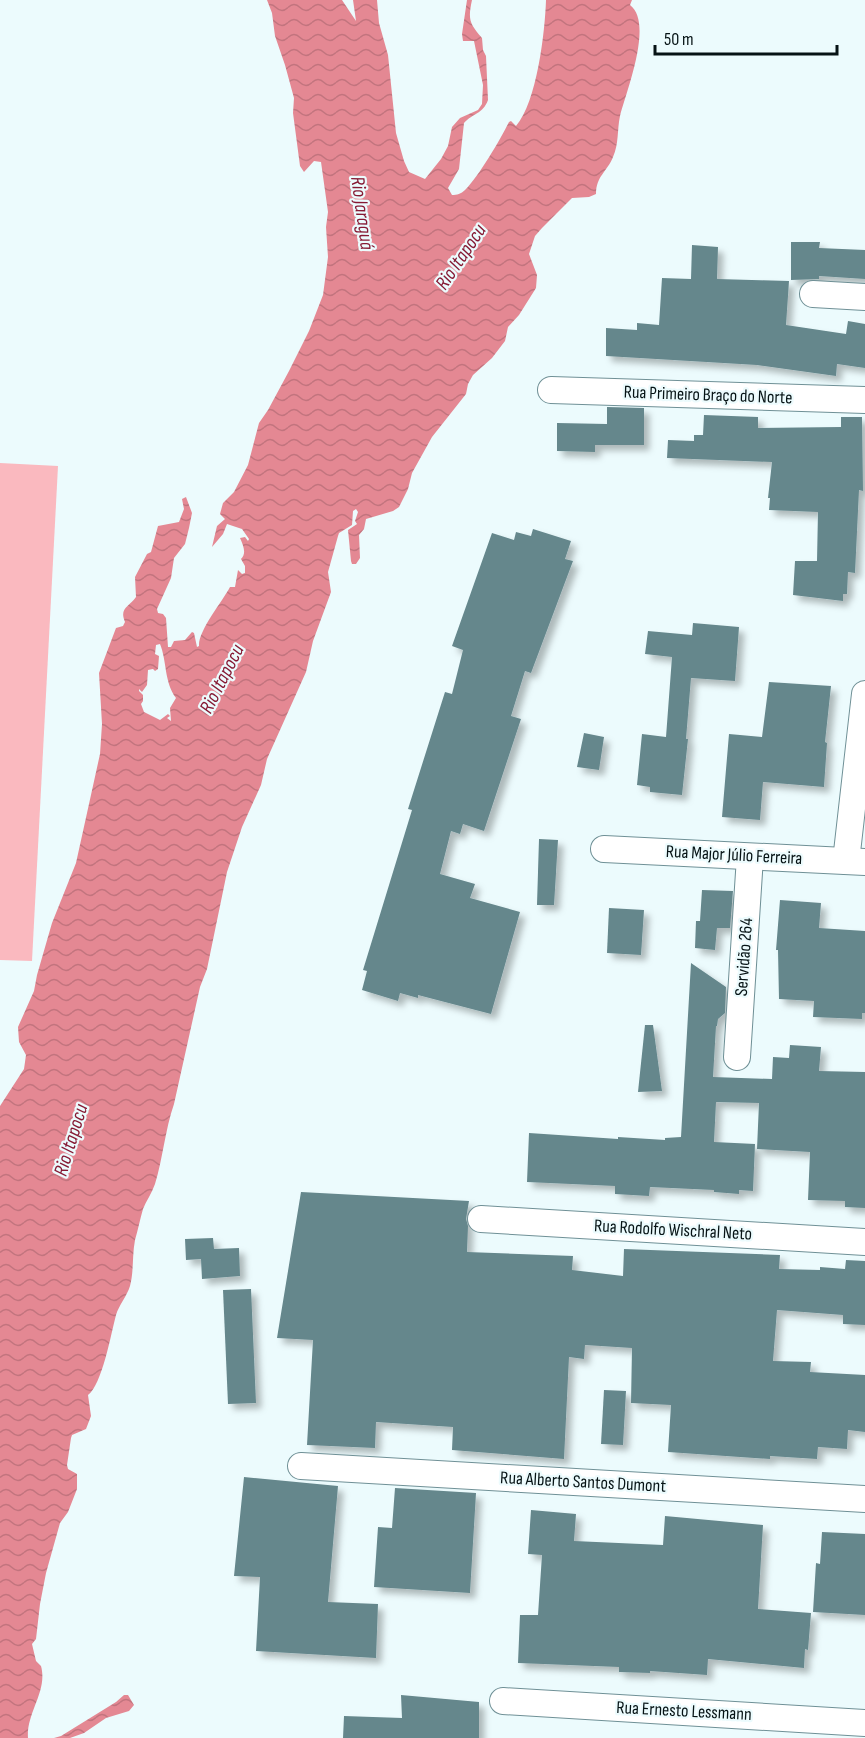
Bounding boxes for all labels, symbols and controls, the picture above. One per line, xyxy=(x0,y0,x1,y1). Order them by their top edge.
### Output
scale bar xyxy=(655,18,836,56)
text: 50 m xyxy=(664,29,694,50)
water label: Rio Jaraguá xyxy=(345,175,379,251)
water label: Rio Itapocu xyxy=(430,219,492,294)
street label: Rua Primeiro Braço do Norte xyxy=(623,382,793,408)
water label: Rio Itapocu xyxy=(194,640,250,717)
street label: Rua Major Júlio Ferreira xyxy=(665,841,803,869)
street label: Servidão 264 xyxy=(731,917,757,997)
water label: Rio Itapocu xyxy=(49,1100,94,1179)
street label: Rua Rodolfo Wischral Neto xyxy=(593,1215,753,1245)
street label: Rua Alberto Santos Dumont xyxy=(500,1467,667,1497)
street label: Rua Ernesto Lessmann xyxy=(616,1697,752,1725)

